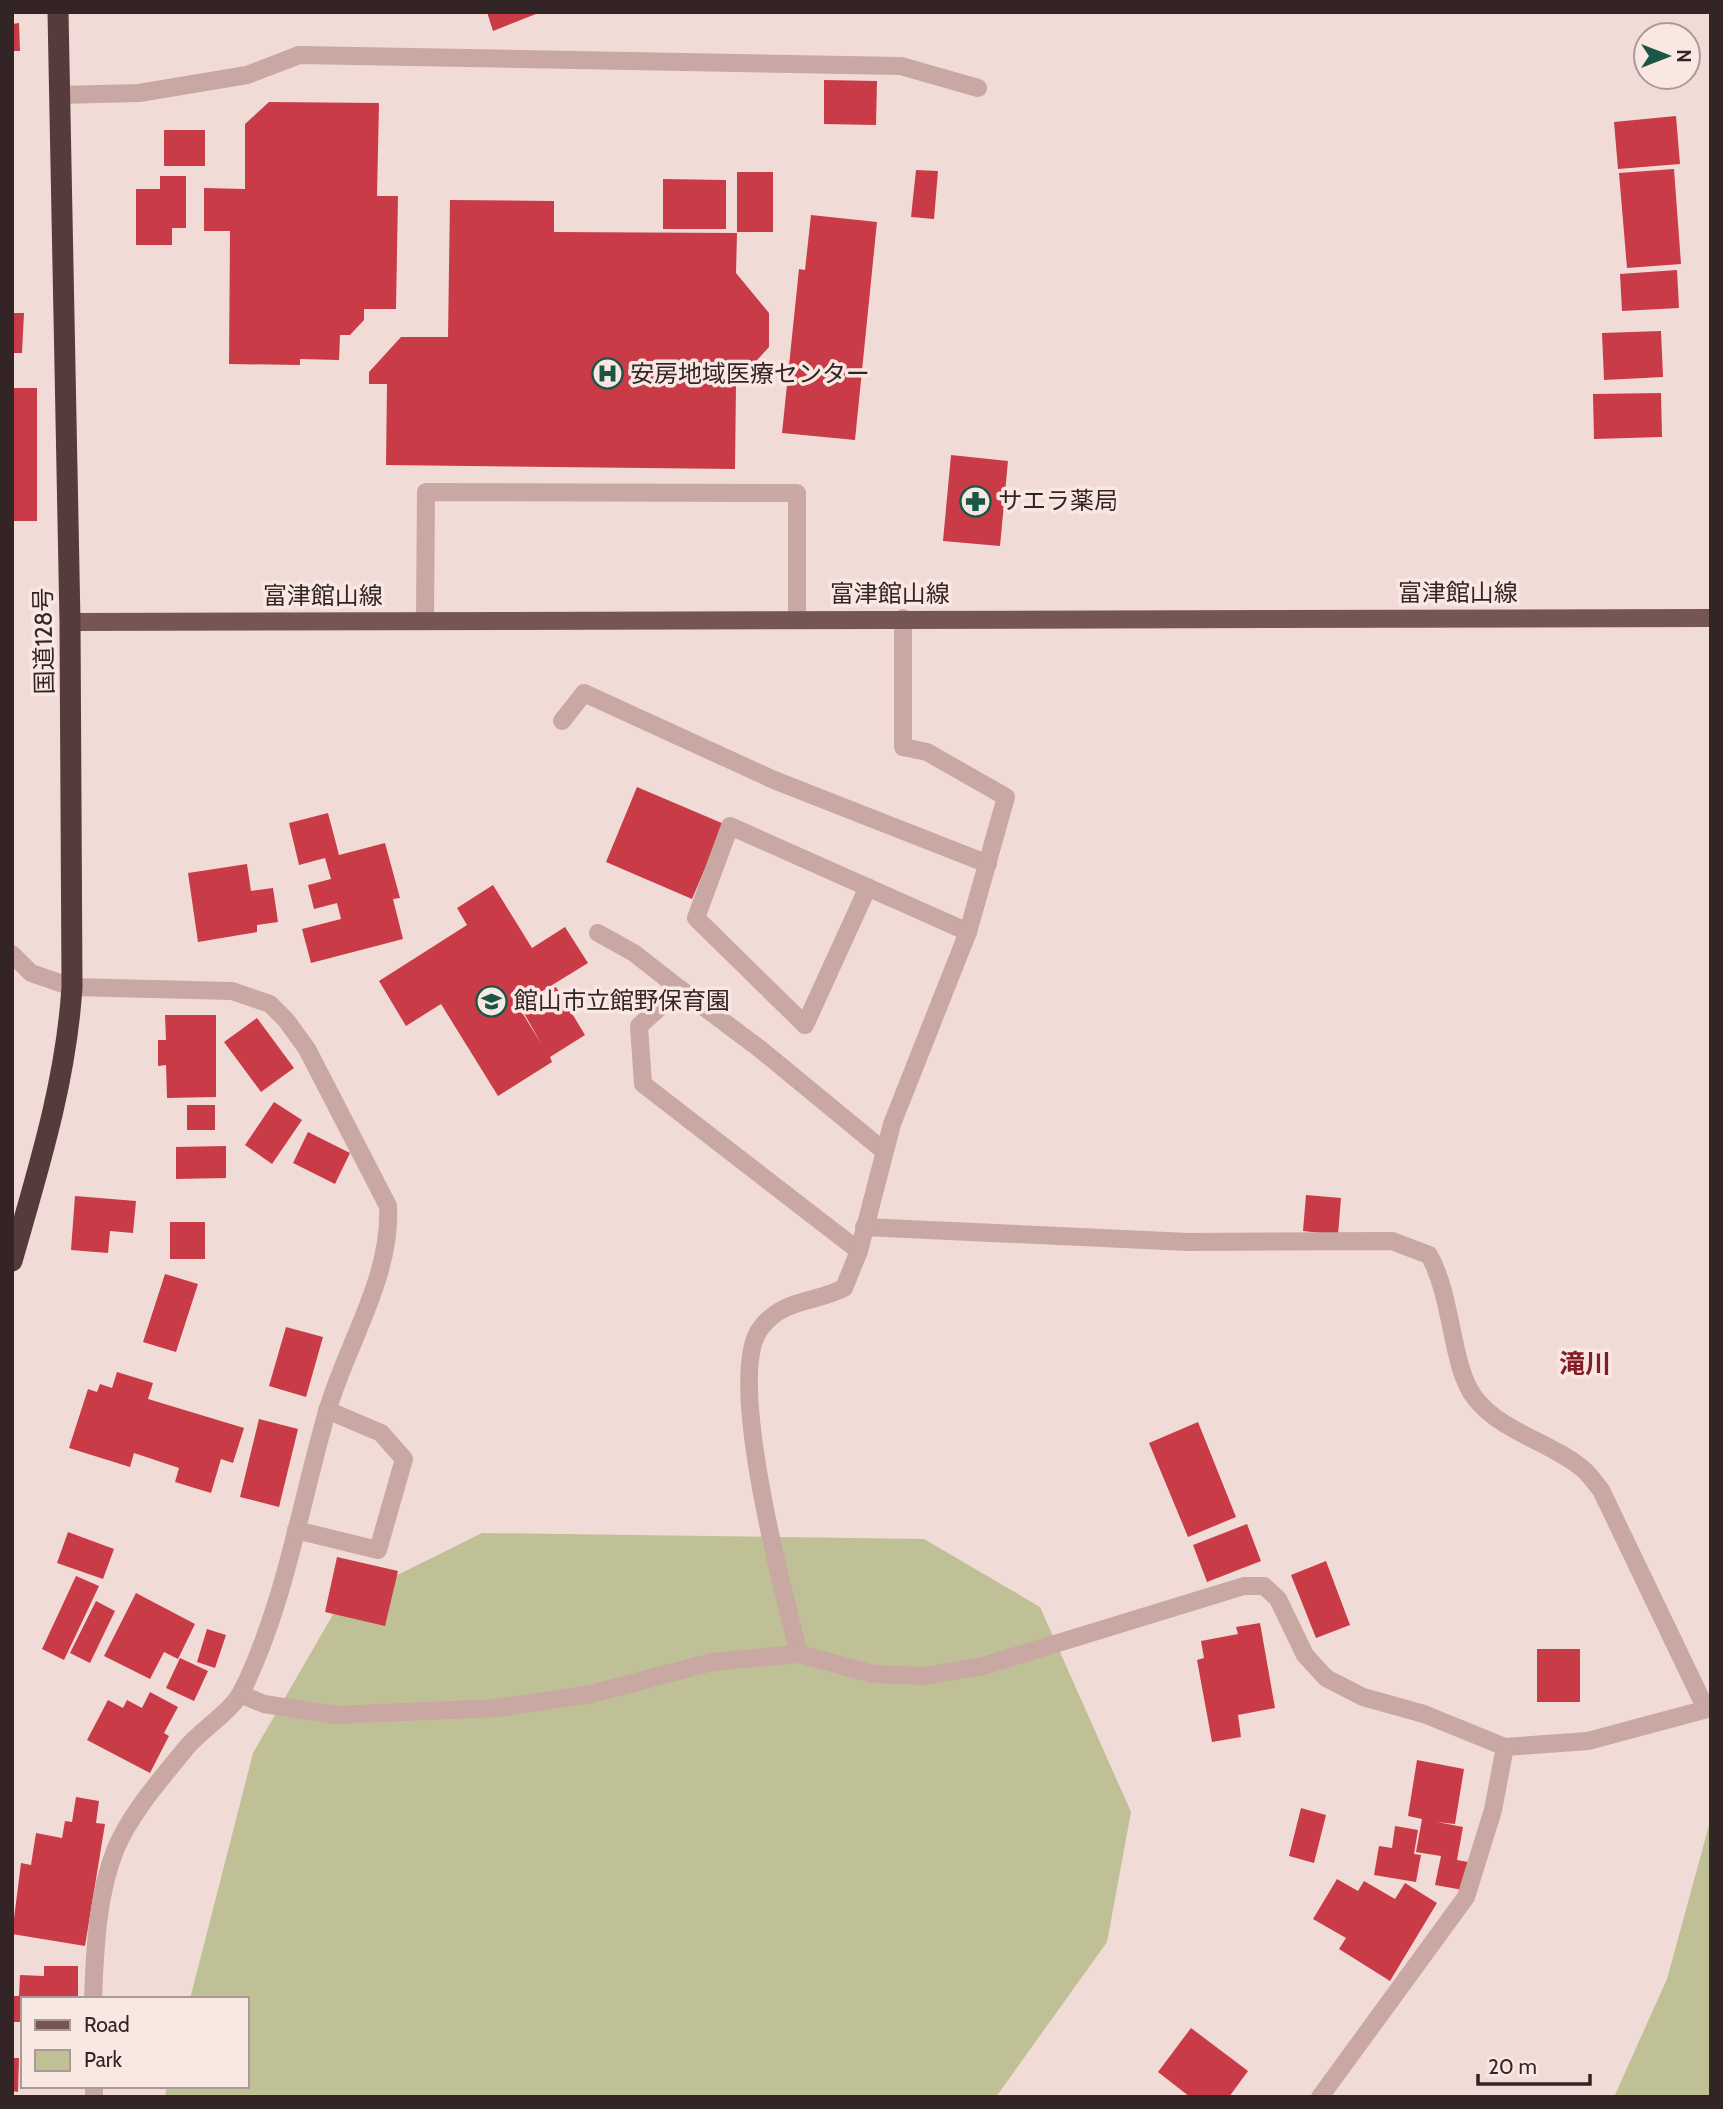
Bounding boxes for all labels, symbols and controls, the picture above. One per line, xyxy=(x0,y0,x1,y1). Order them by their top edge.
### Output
north arrow xyxy=(1632,21,1702,91)
text: N xyxy=(1672,49,1695,63)
hospital icon: 安房地域医療センター xyxy=(590,357,624,391)
place label: 安房地域医療センター xyxy=(630,359,870,388)
pharmacy icon: サエラ薬局 xyxy=(958,484,992,518)
place label: サエラ薬局 xyxy=(998,486,1118,515)
street label: 富津館山線 xyxy=(1398,578,1518,607)
street label: 富津館山線 xyxy=(830,579,950,608)
street label: 富津館山線 xyxy=(263,581,383,610)
street label: 国道128号 xyxy=(28,587,59,695)
school or university icon: 館山市立館野保育園 xyxy=(474,984,508,1018)
place label: 館山市立館野保育園 xyxy=(514,986,730,1015)
district label: 滝川 xyxy=(1559,1348,1611,1380)
legend xyxy=(21,1997,248,2088)
text: Road xyxy=(84,2012,130,2037)
scale bar xyxy=(1478,2042,1590,2086)
text: Park xyxy=(84,2047,122,2072)
text: 20 m xyxy=(1488,2054,1537,2079)

